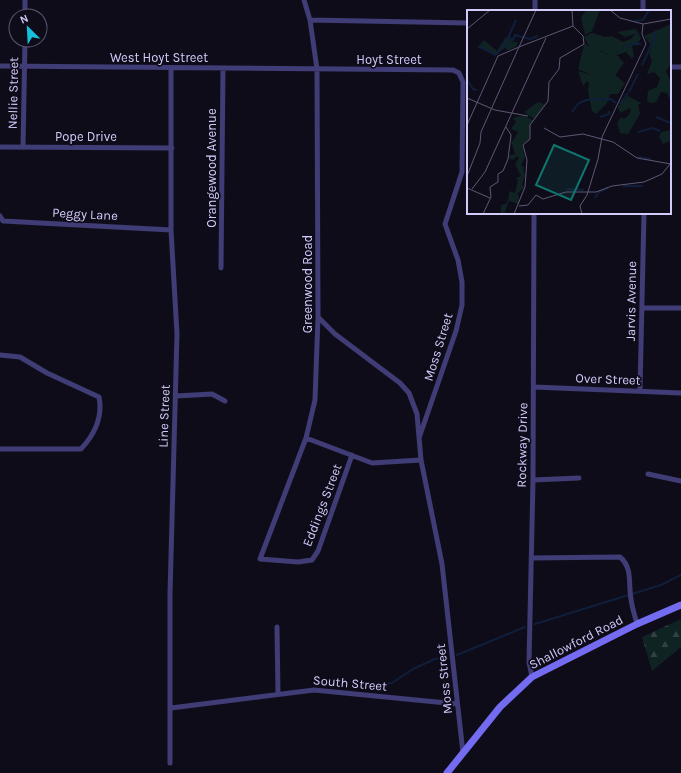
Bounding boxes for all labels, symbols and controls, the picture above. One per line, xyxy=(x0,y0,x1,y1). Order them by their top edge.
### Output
north arrow xyxy=(8,8,48,48)
inset map xyxy=(467,10,671,214)
text: N xyxy=(18,12,30,27)
street label: West Hoyt Street xyxy=(110,50,208,65)
street label: Hoyt Street xyxy=(356,52,422,67)
street label: Nellie Street xyxy=(5,57,21,129)
street label: Orangewood Avenue xyxy=(204,108,219,228)
street label: Pope Drive xyxy=(55,129,117,144)
street label: Peggy Lane xyxy=(52,205,118,223)
street label: Greenwood Road xyxy=(300,235,315,333)
street label: Jarvis Avenue xyxy=(623,260,639,341)
street label: Moss Street xyxy=(421,311,456,383)
street label: Over Street xyxy=(575,370,641,388)
street label: Line Street xyxy=(155,384,173,448)
street label: Rockway Drive xyxy=(514,402,530,488)
street label: Eddings Street xyxy=(299,461,345,548)
street label: Shallowford Road xyxy=(526,612,626,672)
street label: Moss Street xyxy=(433,643,455,715)
street label: South Street xyxy=(312,672,388,694)

